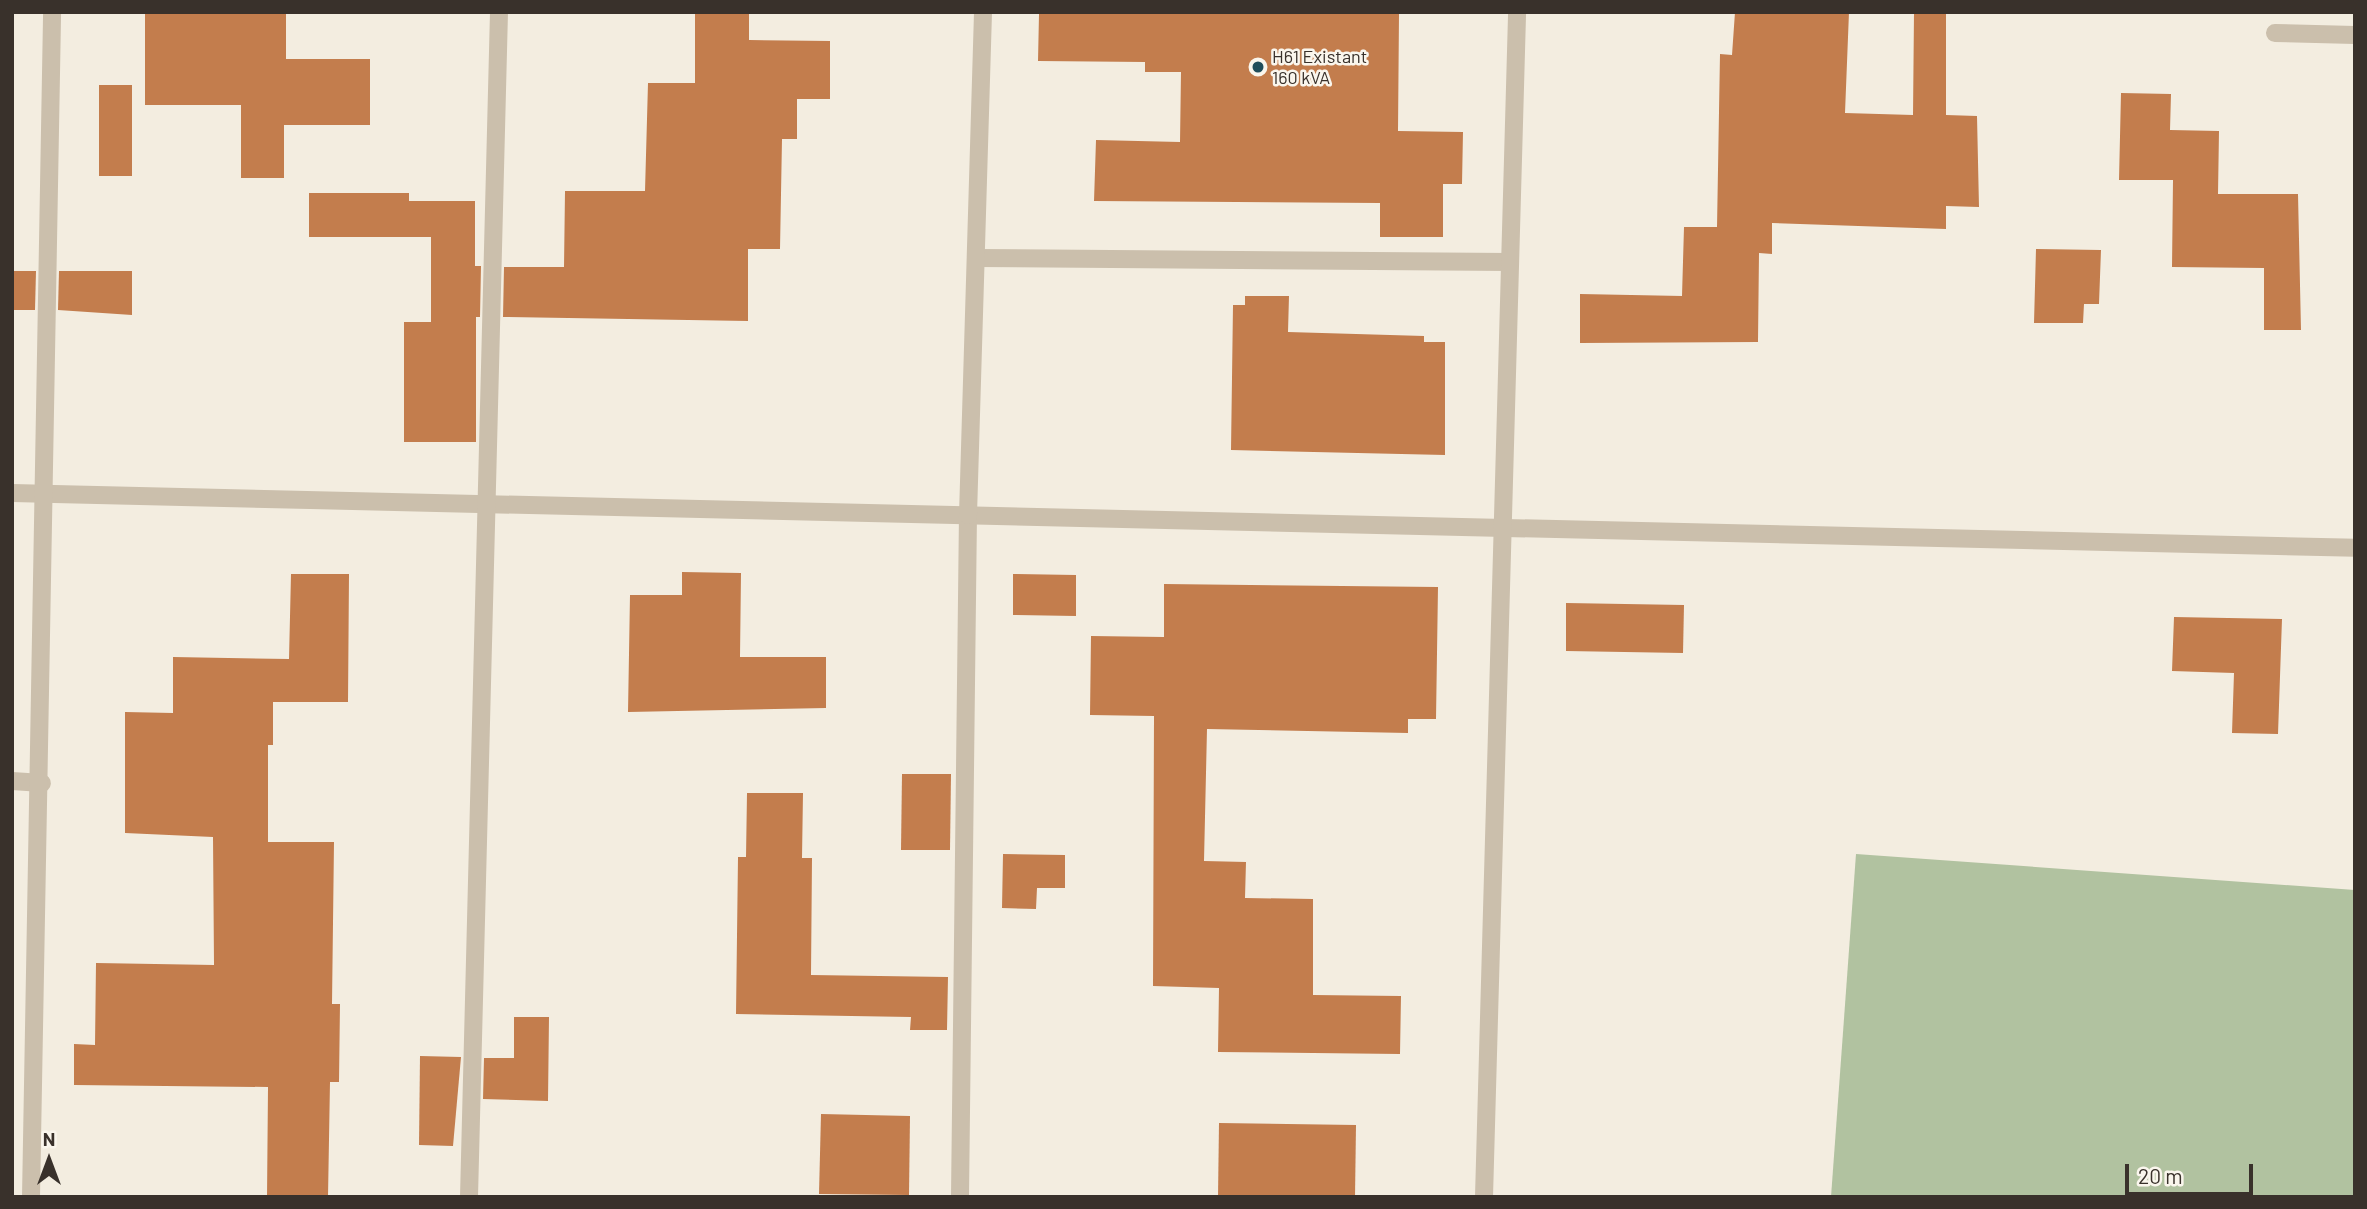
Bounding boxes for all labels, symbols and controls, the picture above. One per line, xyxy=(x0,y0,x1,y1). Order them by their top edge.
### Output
place label: H61 Existant 160 kVA xyxy=(1272,46,1367,88)
marker: H61 Existant 160 kVA xyxy=(1250,59,1266,75)
north arrow xyxy=(14,1125,84,1195)
text: N xyxy=(43,1127,55,1150)
scale bar xyxy=(2129,1150,2257,1194)
text: 20 m xyxy=(2138,1163,2183,1188)

